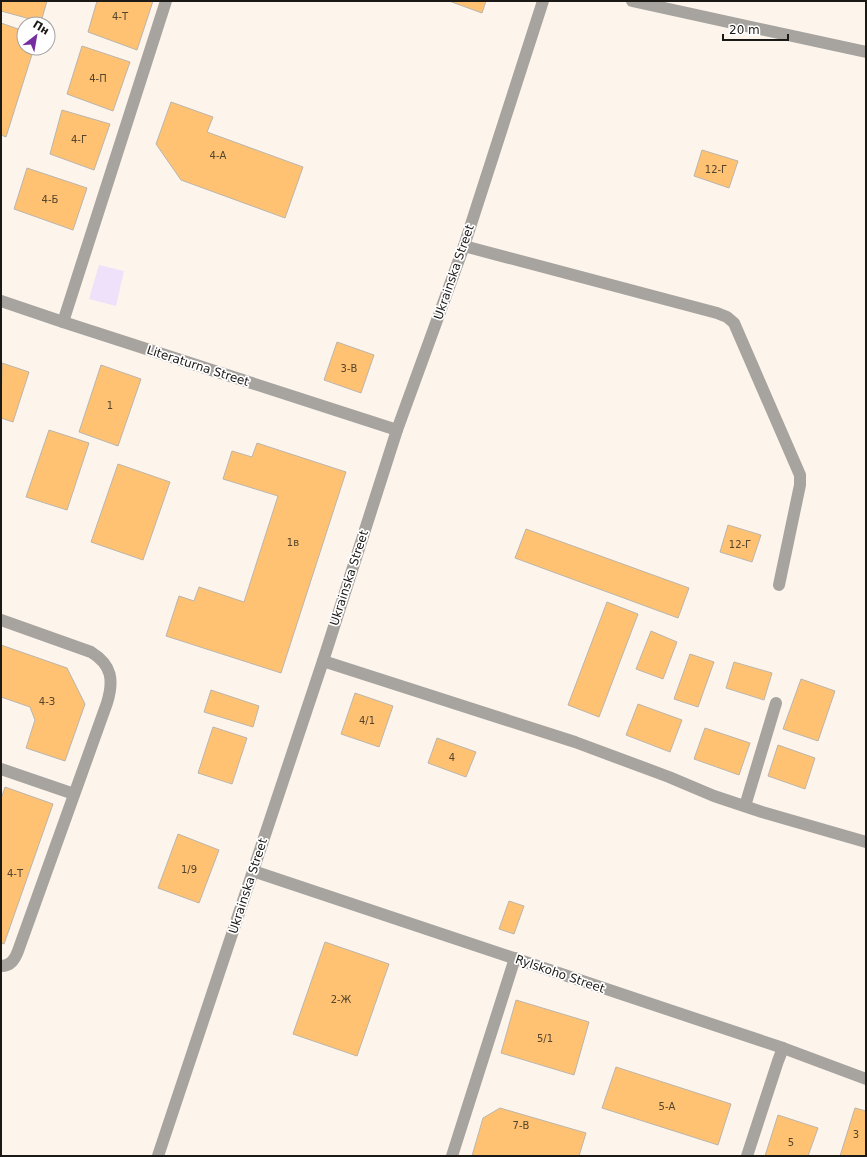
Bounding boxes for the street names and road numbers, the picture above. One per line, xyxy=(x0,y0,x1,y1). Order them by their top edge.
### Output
street label: Ukrainska Street xyxy=(431,222,477,321)
street label: Literaturna Street xyxy=(145,343,251,389)
street label: Ukrainska Street xyxy=(327,528,371,628)
street label: Ukrainska Street xyxy=(226,836,270,936)
street label: Rylskoho Street xyxy=(514,952,607,996)

